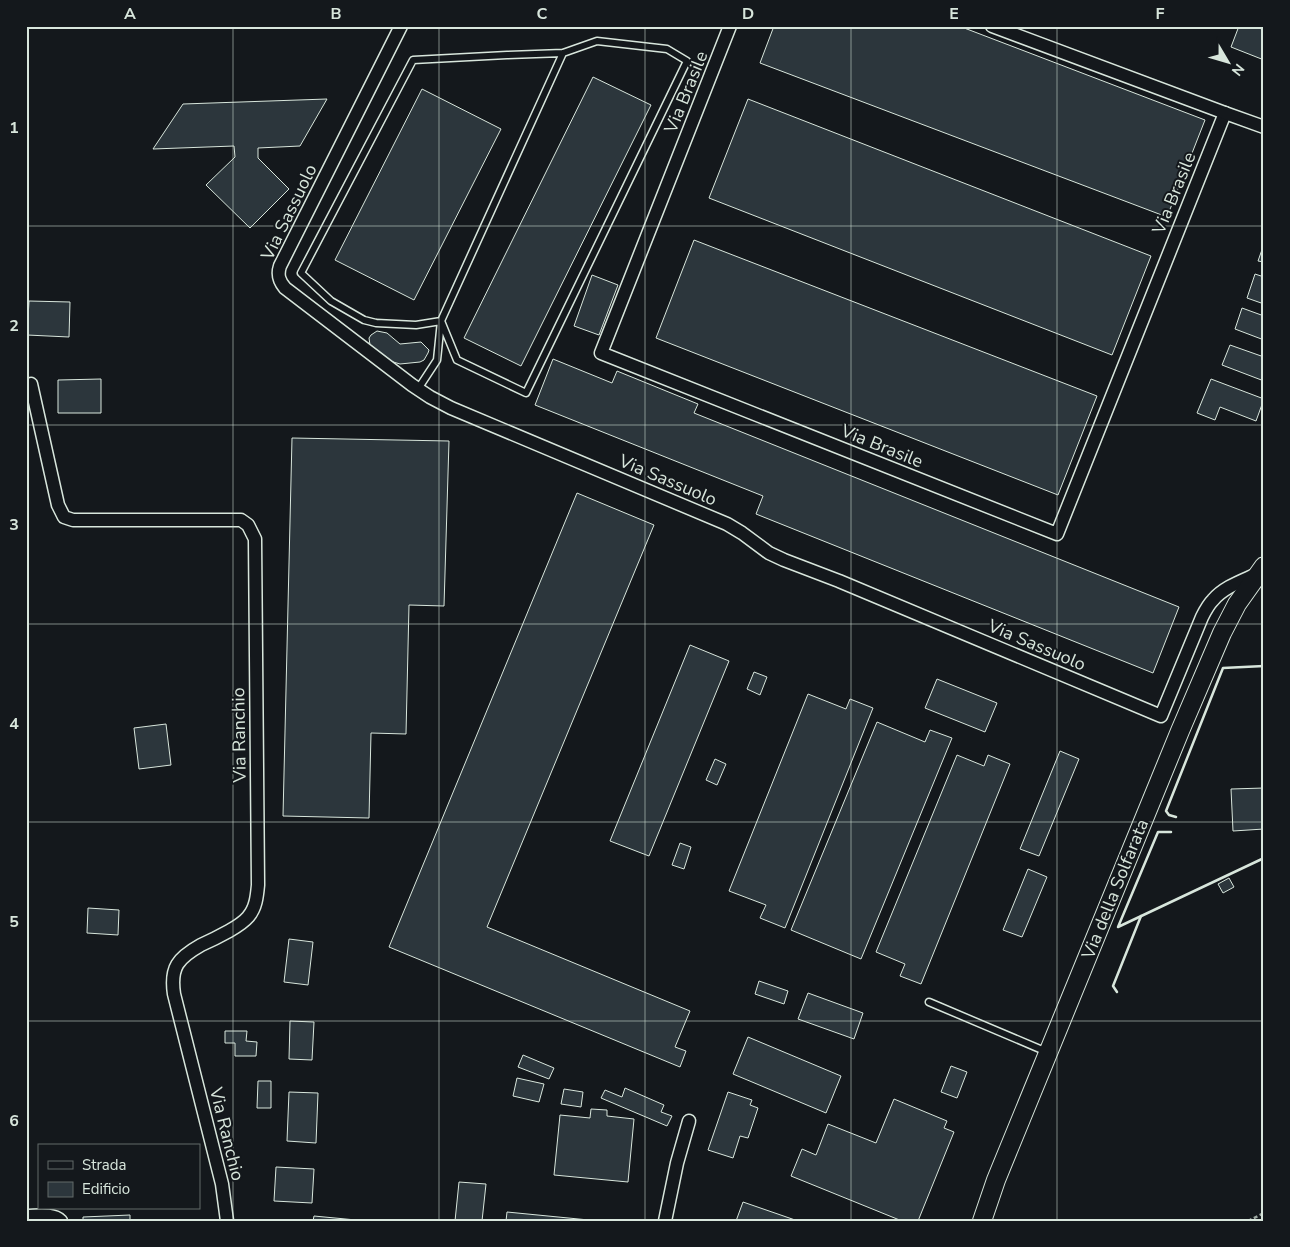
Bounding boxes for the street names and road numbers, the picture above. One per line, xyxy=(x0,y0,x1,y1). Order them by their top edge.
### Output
street label: Via Brasile xyxy=(658,47,713,138)
street label: Via Brasile xyxy=(1146,148,1201,239)
street label: Via Sassuolo xyxy=(255,160,323,265)
street label: Via Brasile xyxy=(836,418,927,473)
street label: Via Sassuolo xyxy=(615,448,721,511)
street label: Via Sassuolo xyxy=(984,613,1090,676)
street label: Via Ranchio xyxy=(226,687,252,784)
street label: Via della Solfarata xyxy=(1076,815,1154,964)
street label: Via Ranchio xyxy=(204,1084,250,1183)

